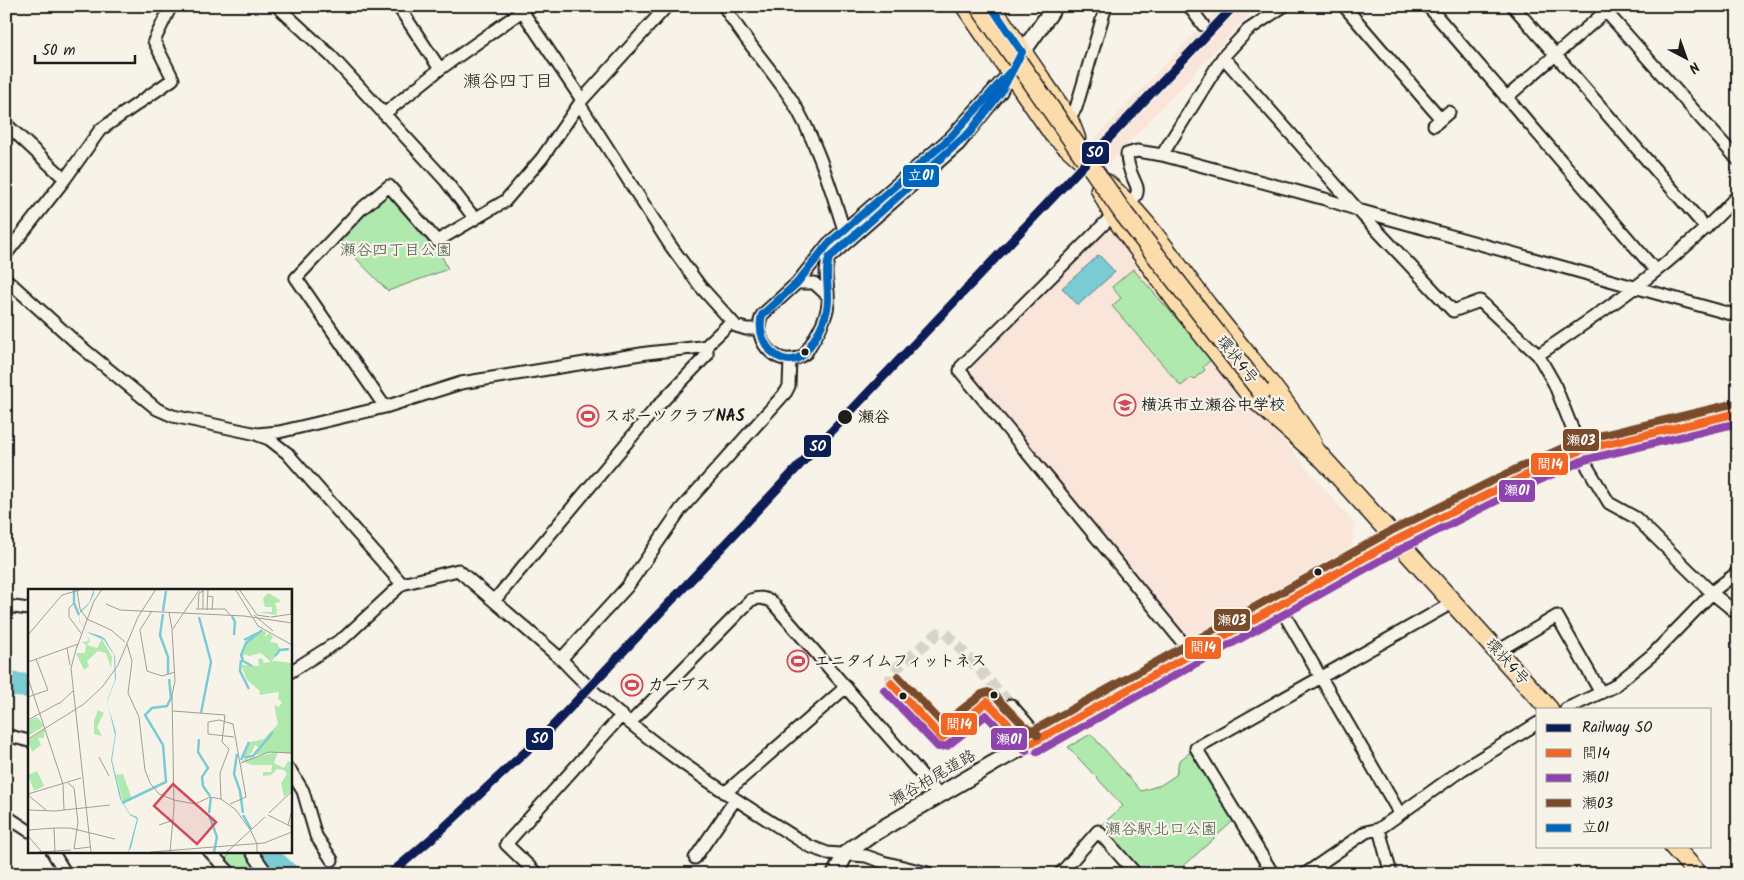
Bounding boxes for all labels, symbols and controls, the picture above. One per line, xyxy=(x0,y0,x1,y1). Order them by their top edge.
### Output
scale bar xyxy=(35,32,135,64)
north arrow xyxy=(1662,32,1712,82)
text: 50 m xyxy=(42,39,76,63)
text: N xyxy=(1683,56,1704,78)
district label: 瀬谷四丁目 xyxy=(463,68,553,97)
line badge: SO xyxy=(1081,141,1110,165)
text: SO xyxy=(1087,142,1104,164)
line badge: 立01 xyxy=(902,164,940,188)
text: 立01 xyxy=(908,165,934,187)
park label: 瀬谷四丁目公園 xyxy=(340,238,452,263)
street label: 環状4号 xyxy=(1210,330,1264,390)
unlabelled marker xyxy=(800,347,810,357)
school or university icon: 横浜市立瀬谷中学校 xyxy=(1113,393,1137,417)
place label: 横浜市立瀬谷中学校 xyxy=(1141,393,1285,418)
sports icon: スポーツクラブNAS xyxy=(576,404,600,428)
place label: スポーツクラブNAS xyxy=(604,404,745,429)
place label: 瀬谷 xyxy=(858,405,890,430)
marker: 瀬谷 xyxy=(836,408,854,426)
line badge: 瀬03 xyxy=(1562,428,1600,452)
text: 瀬03 xyxy=(1567,430,1596,452)
line badge: SO xyxy=(803,434,832,458)
text: SO xyxy=(810,436,827,458)
line badge: 間14 xyxy=(1530,452,1569,476)
text: 間14 xyxy=(1537,454,1563,476)
line badge: 瀬01 xyxy=(1498,479,1536,503)
text: 瀬01 xyxy=(1504,480,1530,502)
unlabelled marker xyxy=(1313,567,1323,577)
inset map xyxy=(28,589,291,852)
line badge: 瀬03 xyxy=(1213,608,1251,632)
text: 瀬03 xyxy=(1218,610,1247,632)
street label: 環状4号 xyxy=(1479,633,1535,691)
line badge: 間14 xyxy=(1184,636,1222,660)
text: 間14 xyxy=(1190,637,1216,659)
sports icon: エニタイムフィットネス xyxy=(786,649,810,673)
place label: エニタイムフィットネス xyxy=(814,649,987,674)
sports icon: カーブス xyxy=(620,673,644,697)
place label: カーブス xyxy=(648,673,711,698)
unlabelled marker xyxy=(989,690,999,700)
unlabelled marker xyxy=(898,691,908,701)
legend xyxy=(1536,708,1712,848)
line badge: 間14 xyxy=(940,712,978,736)
text: 間14 xyxy=(946,714,972,736)
text: Railway SO xyxy=(1582,716,1652,740)
line badge: SO xyxy=(525,727,554,751)
line badge: 瀬01 xyxy=(990,727,1028,751)
text: SO xyxy=(532,728,549,750)
text: 瀬01 xyxy=(996,729,1022,751)
text: 間14 xyxy=(1582,742,1610,766)
street label: 瀬谷柏尾道路 xyxy=(885,743,981,813)
text: 瀬01 xyxy=(1582,766,1610,790)
text: 瀬03 xyxy=(1582,792,1614,816)
text: 立01 xyxy=(1582,816,1610,840)
park label: 瀬谷駅北口公園 xyxy=(1105,817,1217,842)

